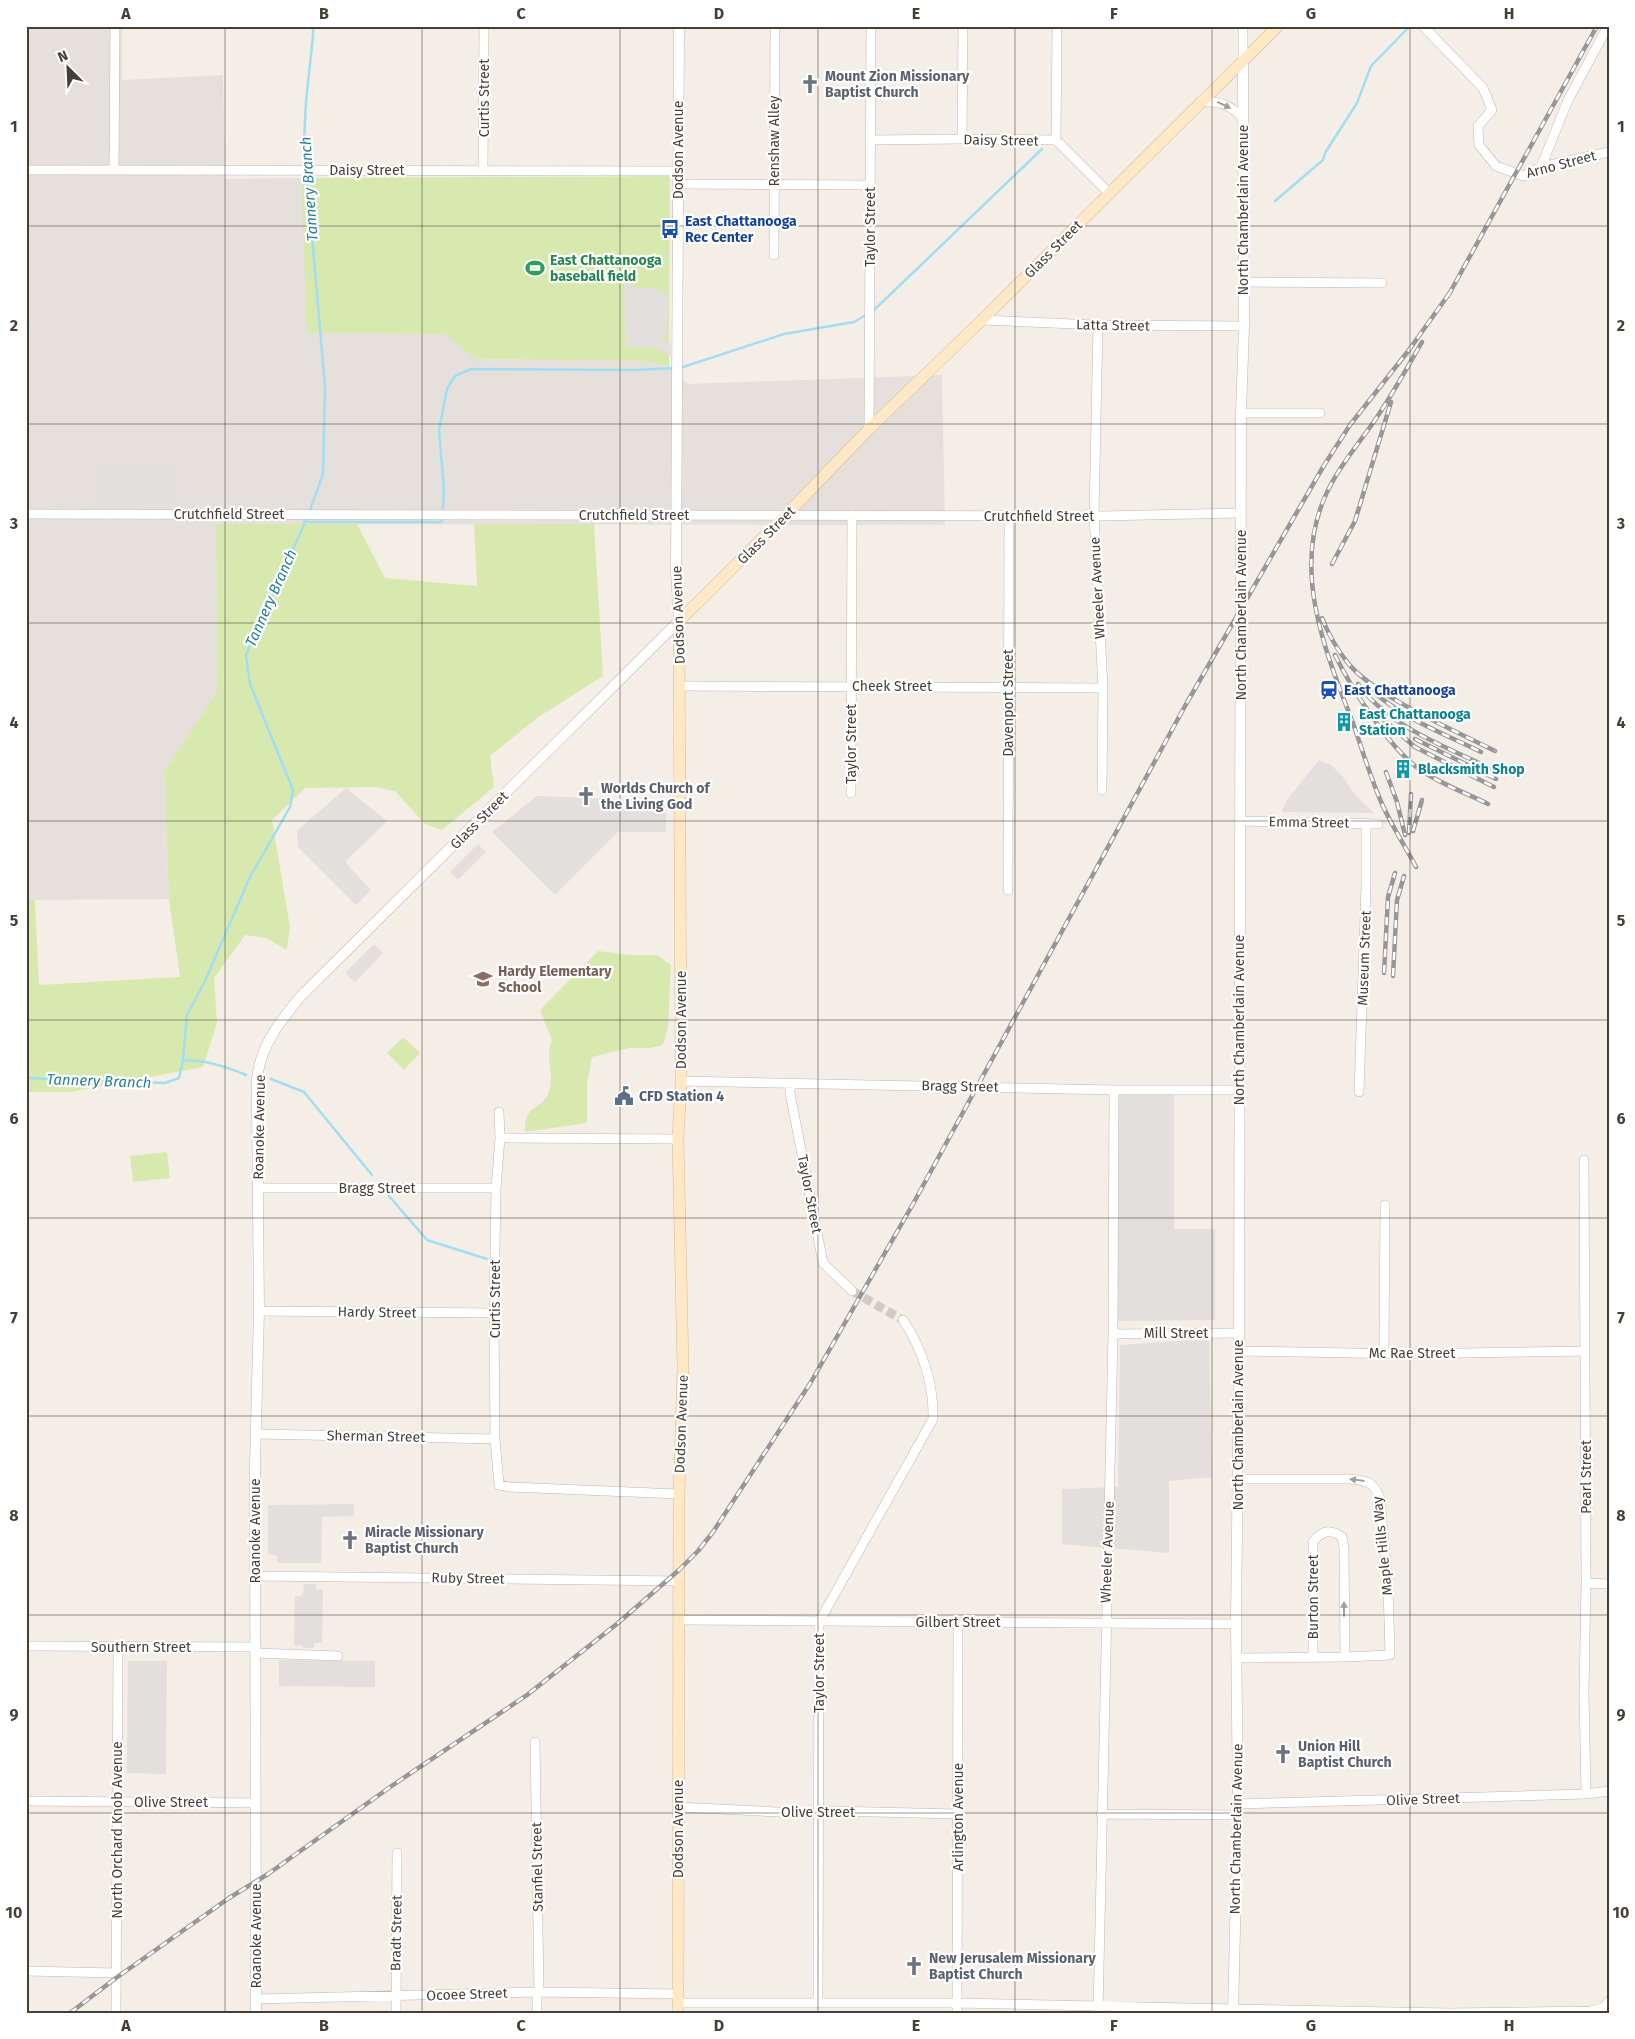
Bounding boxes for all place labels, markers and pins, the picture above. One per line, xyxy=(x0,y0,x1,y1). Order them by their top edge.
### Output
place label: Mount Zion Missionary Baptist Church xyxy=(825,68,970,101)
church icon: Mount Zion Missionary Baptist Church xyxy=(799,73,821,95)
place label: East Chattanooga Rec Center xyxy=(685,213,797,246)
bus stop icon: East Chattanooga Rec Center xyxy=(659,218,681,240)
place label: East Chattanooga baseball field xyxy=(550,252,662,285)
sports icon: East Chattanooga baseball field xyxy=(524,257,546,279)
station icon: East Chattanooga xyxy=(1318,679,1340,701)
place label: East Chattanooga xyxy=(1344,682,1456,699)
place label: East Chattanooga Station xyxy=(1359,706,1471,739)
building icon: East Chattanooga Station xyxy=(1333,711,1355,733)
building icon: Blacksmith Shop xyxy=(1392,758,1414,780)
place label: Blacksmith Shop xyxy=(1418,761,1525,778)
place label: Worlds Church of the Living God xyxy=(601,780,712,813)
church icon: Worlds Church of the Living God xyxy=(575,785,597,807)
place label: Hardy Elementary School xyxy=(498,963,612,996)
school or university icon: Hardy Elementary School xyxy=(472,968,494,990)
public building icon: CFD Station 4 xyxy=(613,1085,635,1107)
place label: CFD Station 4 xyxy=(639,1088,724,1105)
place label: Miracle Missionary Baptist Church xyxy=(365,1524,484,1557)
church icon: Miracle Missionary Baptist Church xyxy=(339,1529,361,1551)
place label: Union Hill Baptist Church xyxy=(1298,1738,1391,1771)
church icon: Union Hill Baptist Church xyxy=(1272,1743,1294,1765)
place label: New Jerusalem Missionary Baptist Church xyxy=(929,1950,1097,1983)
church icon: New Jerusalem Missionary Baptist Church xyxy=(903,1955,925,1977)

